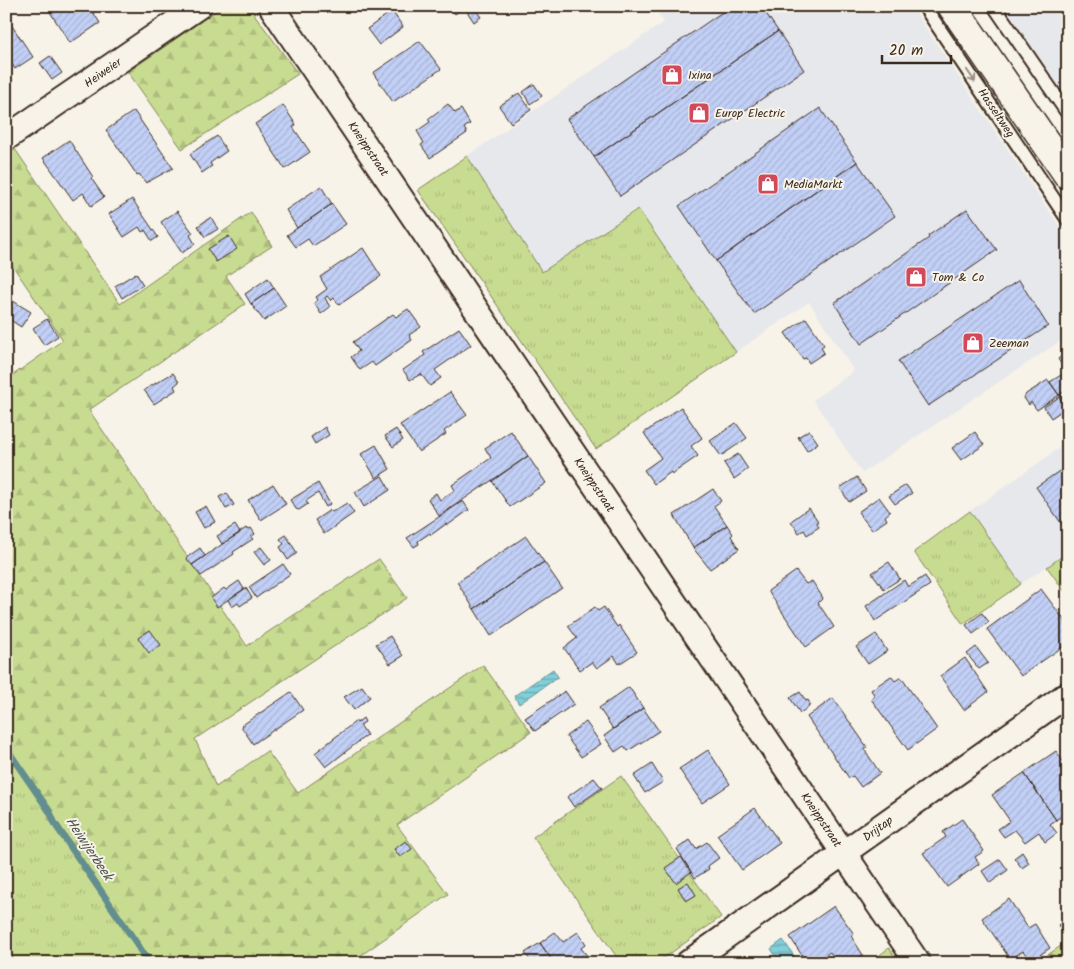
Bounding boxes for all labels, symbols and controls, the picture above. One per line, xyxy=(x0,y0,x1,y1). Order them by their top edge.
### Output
scale bar xyxy=(882,32,950,64)
text: 20 m xyxy=(889,39,923,63)
street label: Heiweier xyxy=(80,53,126,93)
shop icon: Ixina xyxy=(660,63,684,87)
place label: Ixina xyxy=(688,66,712,85)
one-way arrow xyxy=(966,69,976,83)
street label: Hasseltweg xyxy=(972,84,1020,142)
shop icon: Europ Electric xyxy=(687,101,711,125)
place label: Europ Electric xyxy=(715,104,785,123)
street label: Kneippstraat xyxy=(343,118,394,181)
shop icon: MediaMarkt xyxy=(756,172,780,196)
place label: MediaMarkt xyxy=(784,175,843,194)
shop icon: Tom & Co xyxy=(904,265,928,289)
place label: Tom & Co xyxy=(932,268,984,287)
shop icon: Zeeman xyxy=(961,331,985,355)
place label: Zeeman xyxy=(989,334,1029,353)
street label: Kneippstraat xyxy=(569,454,620,517)
street label: Kneippstraat xyxy=(796,789,847,852)
street label: Drijtap xyxy=(859,811,897,847)
water label: Heiwijerbeek xyxy=(60,813,120,887)

